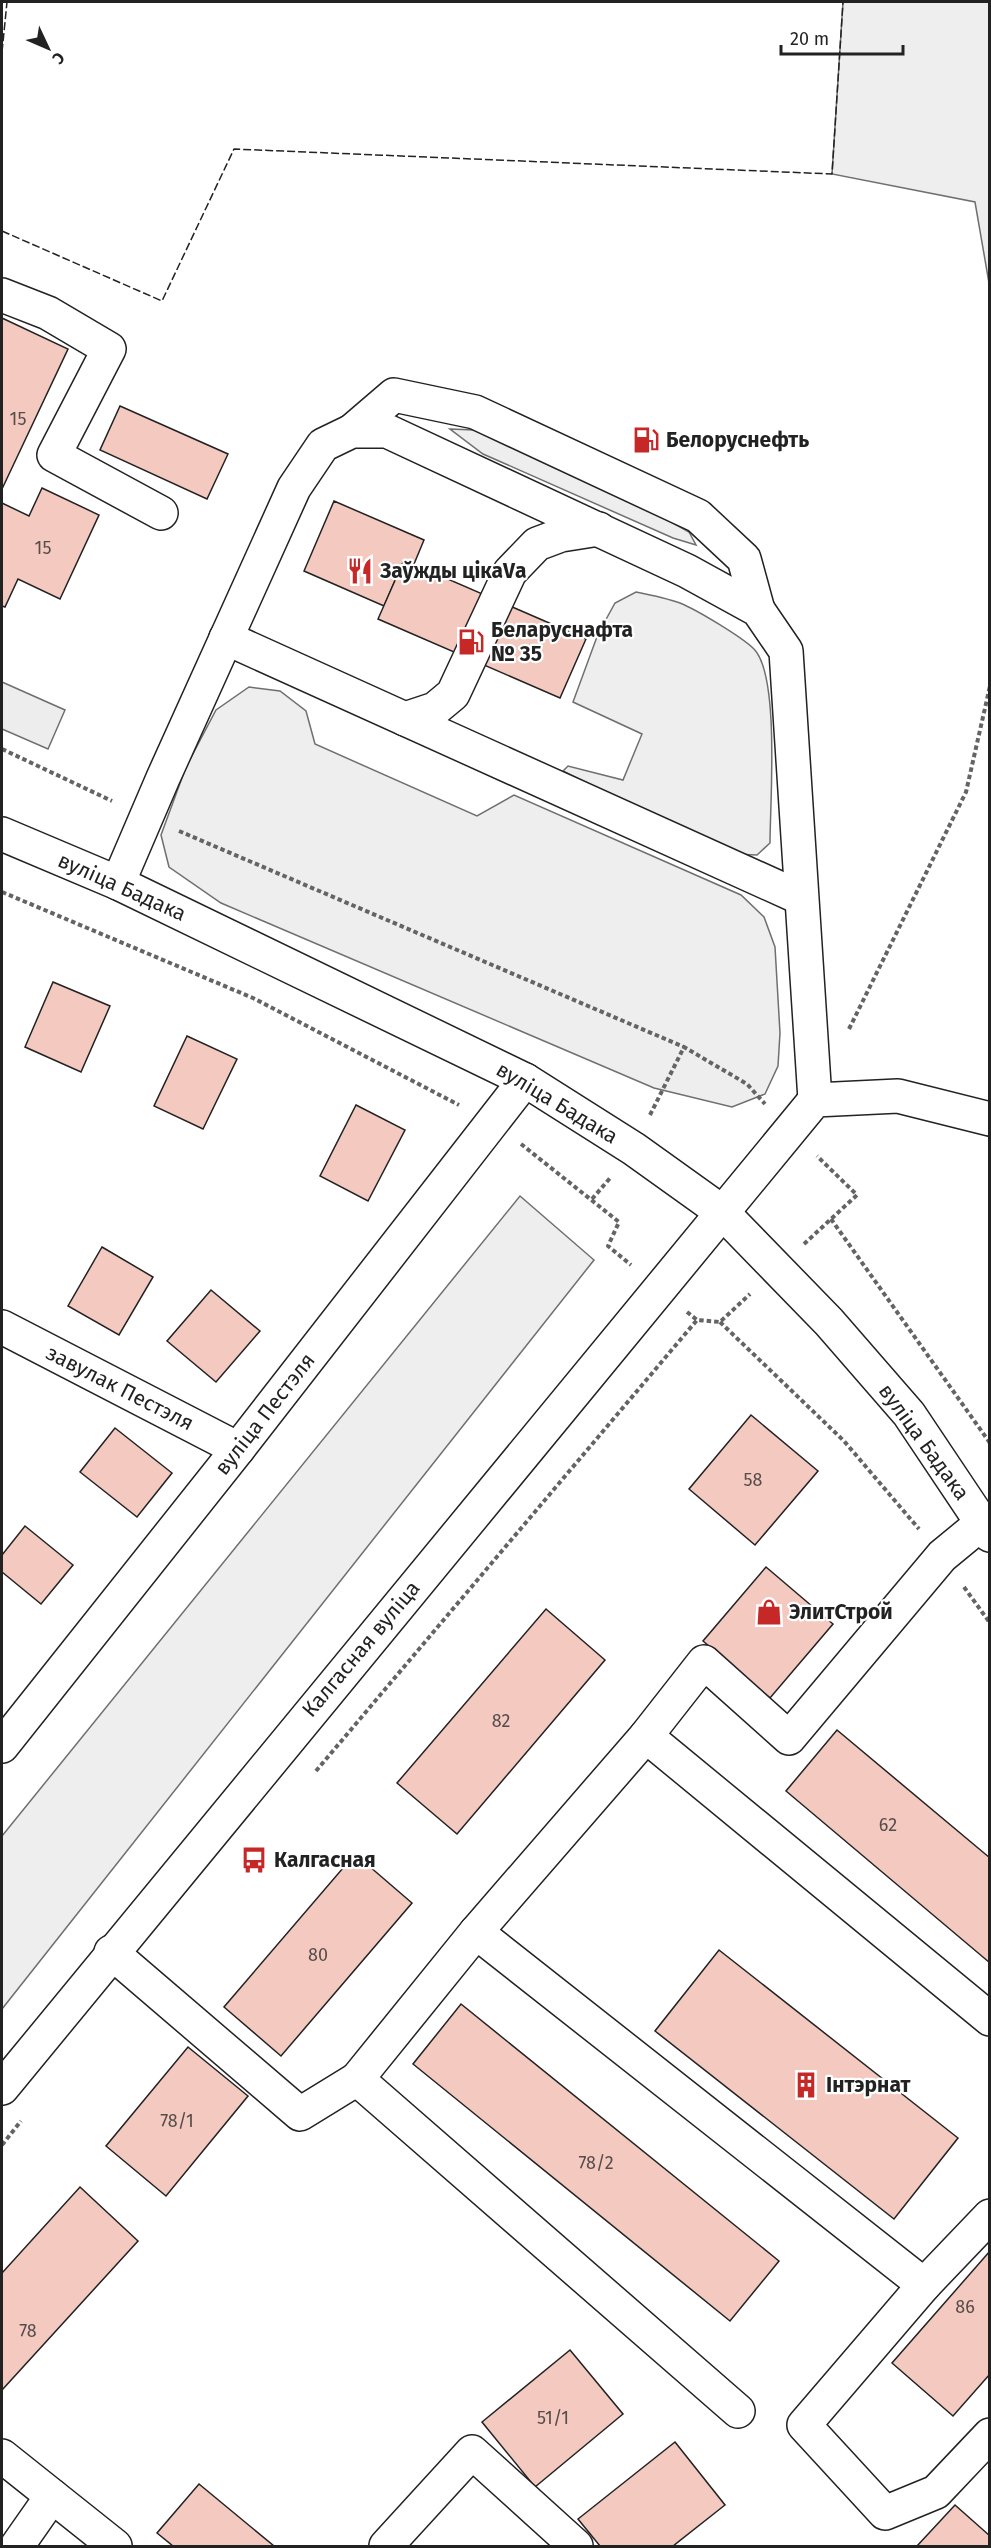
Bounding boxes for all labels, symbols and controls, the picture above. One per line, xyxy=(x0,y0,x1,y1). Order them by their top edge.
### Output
north arrow xyxy=(18,18,78,78)
scale bar xyxy=(781,18,902,56)
text: 20 m xyxy=(790,28,829,50)
text: С xyxy=(48,48,68,69)
house number: 15 xyxy=(10,408,26,430)
fuel station icon: Белоруснефть xyxy=(631,425,661,455)
place label: Белоруснефть xyxy=(666,427,809,453)
house number: 15 xyxy=(35,537,51,559)
restaurant icon: Заўжды цікаVа xyxy=(345,556,375,586)
place label: Заўжды цікаVа xyxy=(379,558,527,584)
place label: Беларуснафта № 35 xyxy=(491,617,633,667)
fuel station icon: Беларуснафта № 35 xyxy=(456,627,486,657)
street label: вуліца Бадака xyxy=(54,847,190,927)
street label: вуліца Бадака xyxy=(491,1056,623,1150)
street label: завулак Пестэля xyxy=(42,1340,198,1436)
street label: вуліца Пестэля xyxy=(209,1348,321,1480)
street label: вуліца Бадака xyxy=(873,1379,975,1505)
house number: 58 xyxy=(744,1469,763,1491)
street label: Калгасная вуліца xyxy=(296,1576,426,1722)
shop icon: ЭлитСтрой xyxy=(754,1597,784,1627)
place label: ЭлитСтрой xyxy=(789,1599,893,1625)
house number: 82 xyxy=(492,1710,510,1732)
house number: 62 xyxy=(879,1814,897,1836)
bus stop icon: Калгасная xyxy=(239,1845,269,1875)
place label: Калгасная xyxy=(274,1847,376,1873)
house number: 80 xyxy=(308,1944,328,1966)
building icon: Інтэрнат xyxy=(791,2070,821,2100)
place label: Інтэрнат xyxy=(826,2072,912,2098)
house number: 78/1 xyxy=(160,2110,194,2132)
house number: 78/2 xyxy=(578,2152,614,2174)
house number: 86 xyxy=(955,2296,975,2318)
house number: 78 xyxy=(19,2320,37,2342)
house number: 51/1 xyxy=(537,2407,569,2429)

